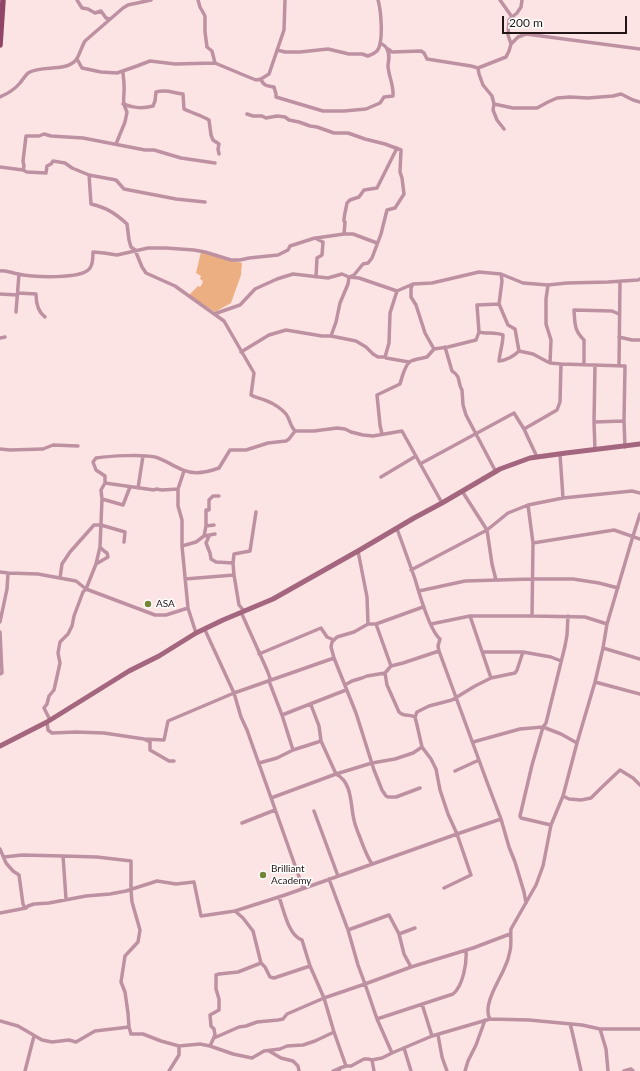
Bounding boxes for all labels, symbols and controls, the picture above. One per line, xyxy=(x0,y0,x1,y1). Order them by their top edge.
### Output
scale bar xyxy=(504,8,629,34)
text: 200 m xyxy=(509,15,543,30)
place label: ASA xyxy=(156,598,175,610)
marker: ASA xyxy=(143,599,153,609)
place label: Brilliant Academy xyxy=(271,863,312,886)
marker: Brilliant Academy xyxy=(258,870,268,880)

